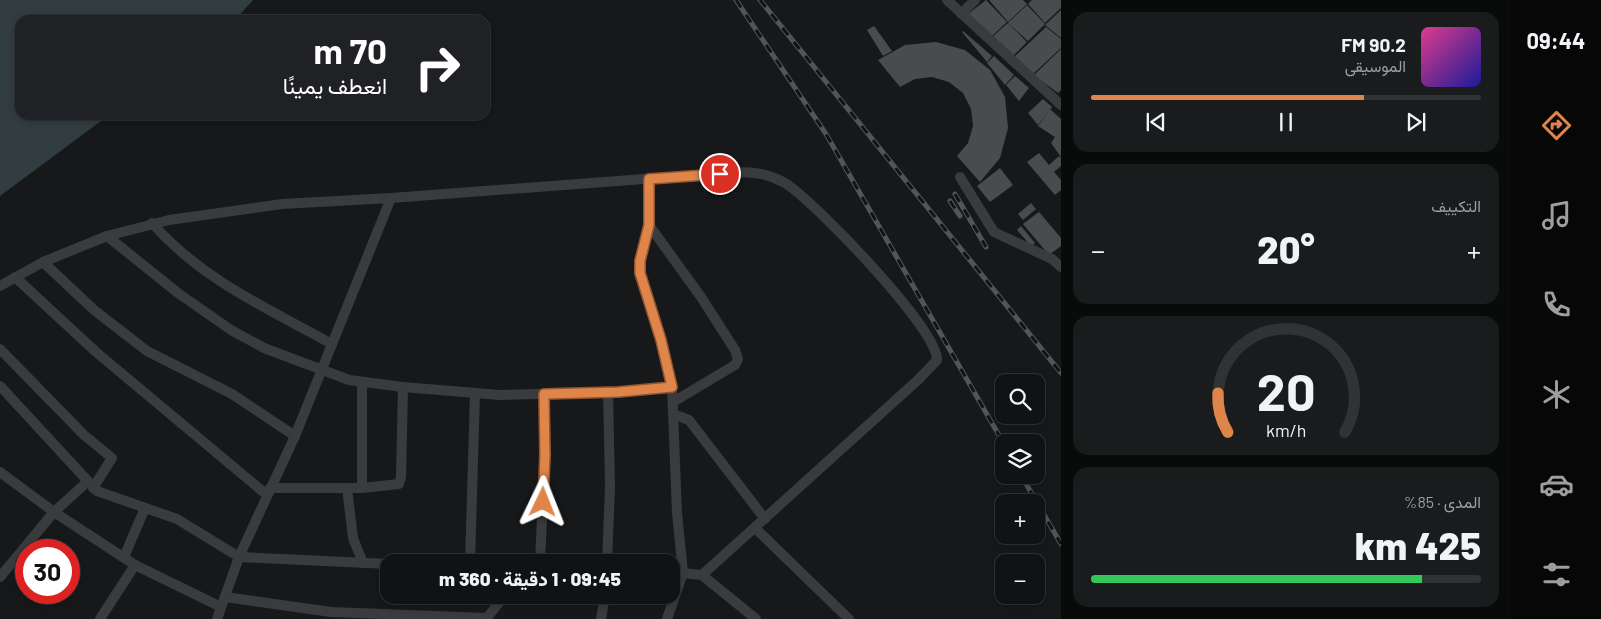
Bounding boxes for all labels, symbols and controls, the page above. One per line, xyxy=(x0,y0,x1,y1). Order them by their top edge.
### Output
text: 09:44 xyxy=(1527,27,1585,53)
text: 70 m xyxy=(313,29,387,71)
text: 90.2 FM xyxy=(1341,33,1406,56)
icon: right xyxy=(405,35,470,100)
text: الموسيقى xyxy=(1345,56,1406,75)
text: انعطف يمينًا xyxy=(283,72,387,98)
icon: previous xyxy=(1142,108,1170,136)
icon: pause xyxy=(1272,108,1300,136)
icon: next xyxy=(1402,108,1430,136)
icon: directions xyxy=(1539,108,1574,143)
pin xyxy=(699,153,741,195)
icon: arrive xyxy=(706,160,734,188)
text: التكييف xyxy=(1431,196,1481,215)
icon: music xyxy=(1539,198,1574,233)
text: 20° xyxy=(1257,226,1315,272)
text: − xyxy=(1091,233,1105,267)
text: + xyxy=(1467,233,1481,267)
icon: phone xyxy=(1539,287,1574,322)
text: 20 xyxy=(1257,359,1315,421)
map controls xyxy=(995,374,1045,604)
button: search xyxy=(995,374,1045,424)
icon: climate xyxy=(1539,377,1574,412)
text: km/h xyxy=(1266,419,1306,441)
button: layers xyxy=(995,434,1045,484)
icon: car xyxy=(1539,467,1574,502)
position arrow xyxy=(516,475,568,527)
text: المدى · 85% xyxy=(1404,492,1481,511)
button: + xyxy=(995,494,1045,544)
text: 425 km xyxy=(1355,522,1481,568)
speed limit sign: 30 xyxy=(15,539,80,604)
button: − xyxy=(995,554,1045,604)
icon: filters xyxy=(1539,557,1574,592)
text: 09:45 · 1 دقيقة · 360 m xyxy=(439,567,621,590)

